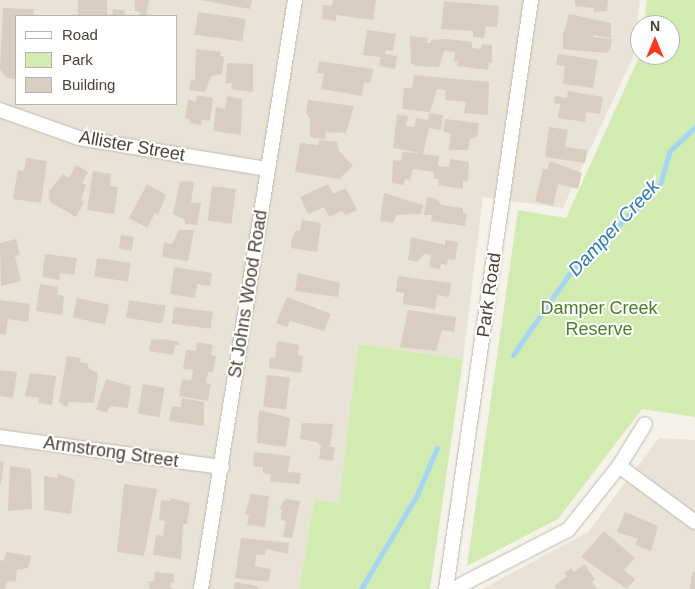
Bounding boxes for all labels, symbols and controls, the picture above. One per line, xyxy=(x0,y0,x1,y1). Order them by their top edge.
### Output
legend xyxy=(15,15,178,105)
north arrow xyxy=(630,15,680,65)
text: N xyxy=(650,18,660,34)
text: Road xyxy=(62,26,98,43)
text: Park xyxy=(62,51,93,68)
text: Building xyxy=(62,76,115,93)
street label: Allister Street xyxy=(77,126,187,166)
water label: Damper Creek xyxy=(564,175,664,281)
street label: St Johns Wood Road xyxy=(224,208,272,380)
street label: Park Road xyxy=(472,251,506,339)
park label: Damper Creek Reserve xyxy=(540,298,658,340)
street label: Armstrong Street xyxy=(42,432,180,472)

